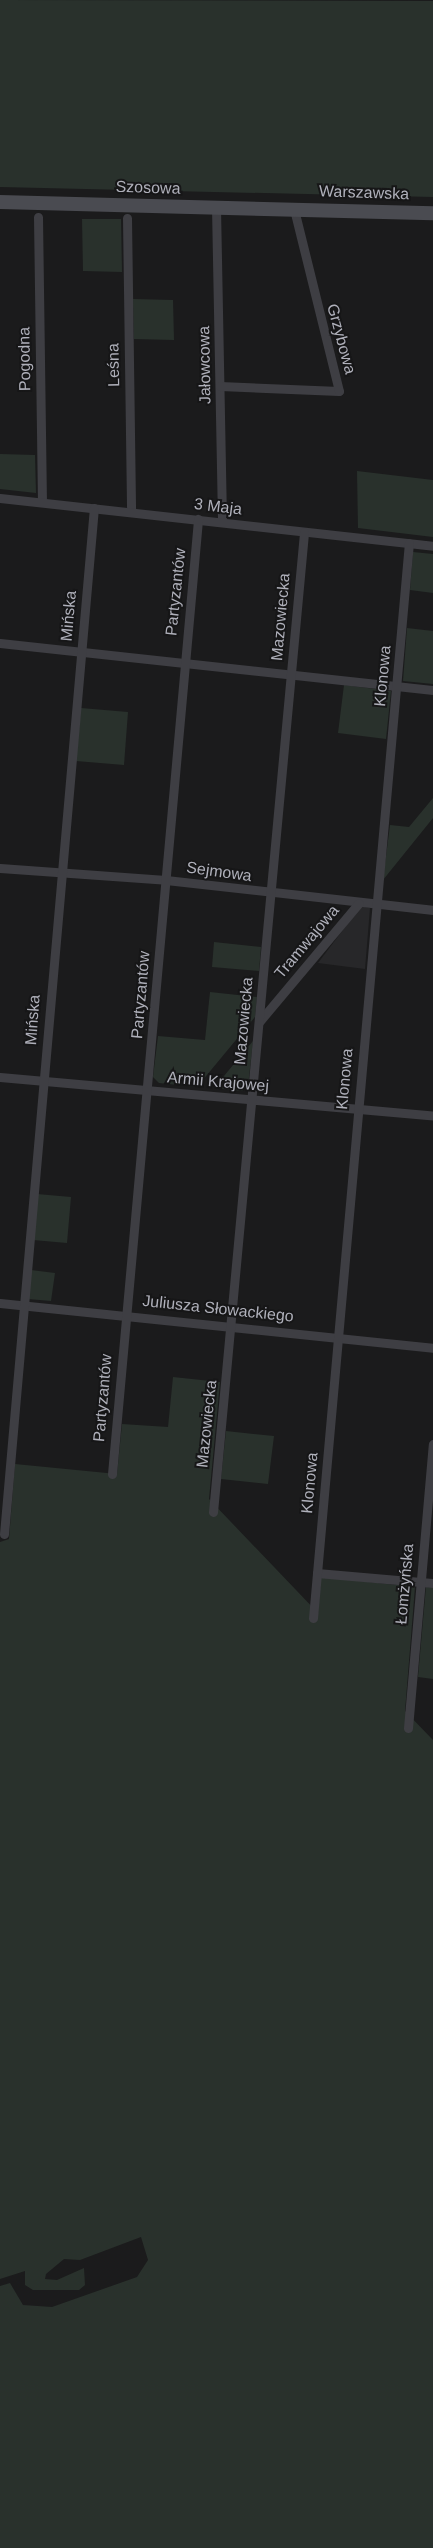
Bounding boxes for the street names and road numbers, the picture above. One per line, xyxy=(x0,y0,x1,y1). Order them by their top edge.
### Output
street label: Szosowa xyxy=(115,177,181,199)
street label: Warszawska xyxy=(319,182,409,204)
street label: Grzybowa xyxy=(322,302,360,376)
street label: Jałowcowa xyxy=(195,326,215,404)
street label: Pogodna xyxy=(15,327,35,391)
street label: Leśna xyxy=(104,343,124,387)
street label: 3 Maja xyxy=(193,495,243,519)
street label: Partyzantów xyxy=(162,547,190,637)
street label: Mazowiecka xyxy=(268,572,294,662)
street label: Mińska xyxy=(57,590,81,642)
street label: Klonowa xyxy=(371,645,395,707)
street label: Sejmowa xyxy=(185,858,253,886)
street label: Tramwajowa xyxy=(271,901,343,983)
street label: Partyzantów xyxy=(128,950,154,1040)
street label: Mazowiecka xyxy=(231,976,257,1066)
street label: Mińska xyxy=(22,994,44,1046)
street label: Klonowa xyxy=(333,1048,357,1110)
street label: Armii Krajowej xyxy=(166,1068,270,1096)
street label: Juliusza Słowackiego xyxy=(141,1292,295,1326)
street label: Partyzantów xyxy=(90,1353,116,1443)
street label: Mazowiecka xyxy=(193,1379,221,1469)
street label: Klonowa xyxy=(298,1452,322,1514)
street label: Łomżyńska xyxy=(392,1543,418,1625)

